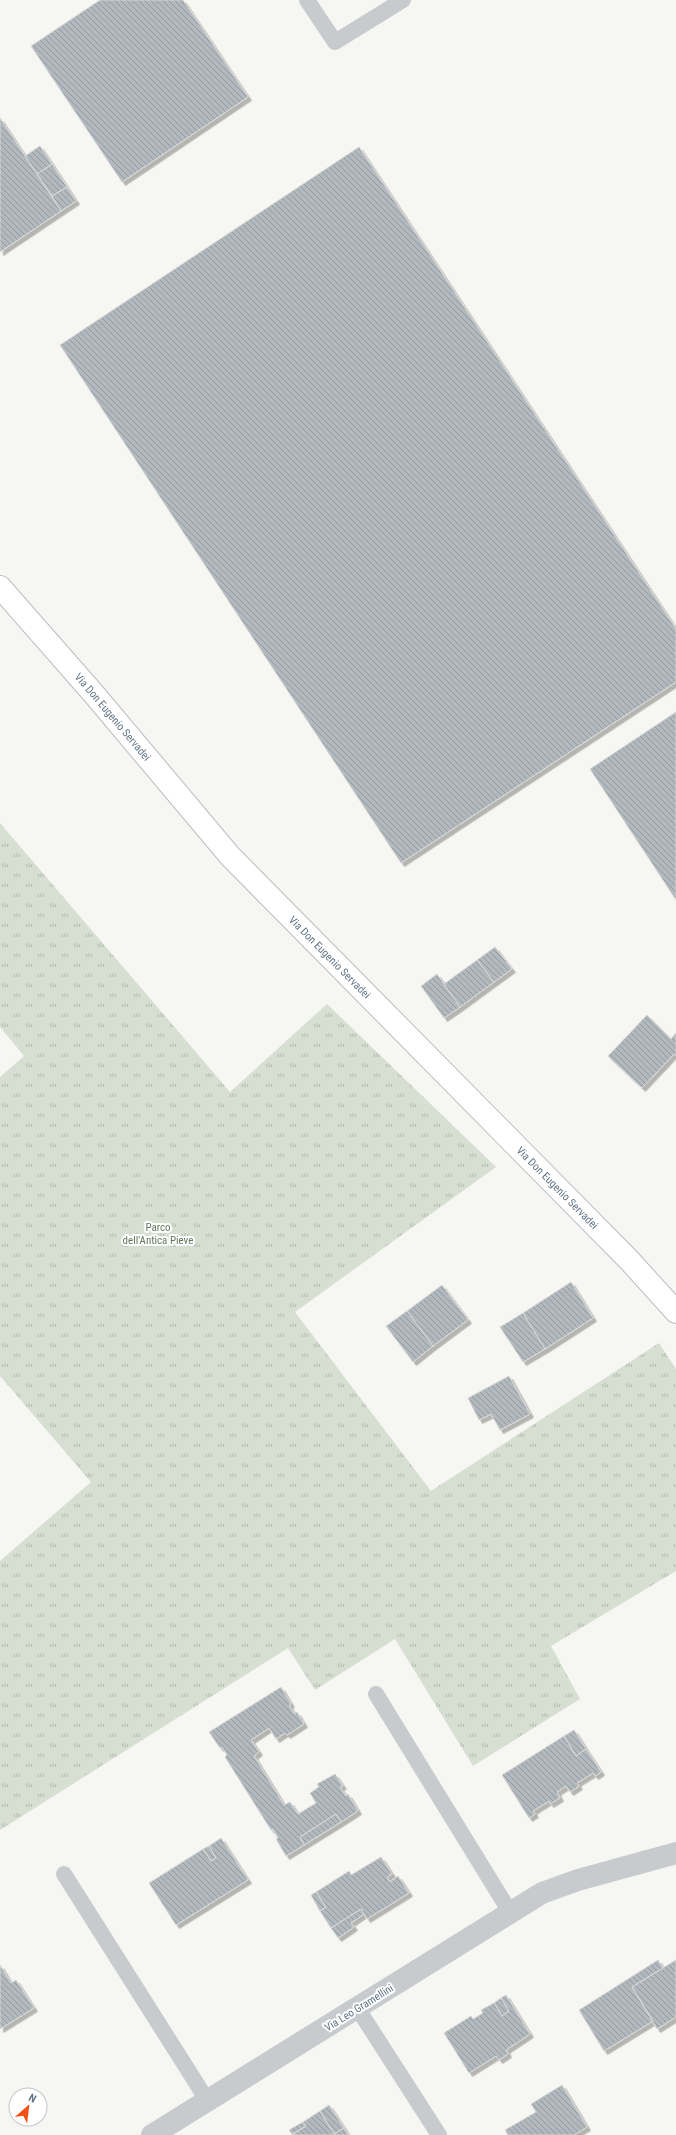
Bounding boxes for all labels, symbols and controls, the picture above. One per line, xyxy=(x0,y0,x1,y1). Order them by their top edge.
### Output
street label: Via Don Eugenio Servadei xyxy=(72,670,154,763)
street label: Via Don Eugenio Servadei xyxy=(286,913,373,1001)
street label: Via Don Eugenio Servadei xyxy=(514,1144,601,1232)
park label: Parco dell'Antica Pieve xyxy=(123,1221,193,1247)
street label: Via Leo Gramellini xyxy=(322,1982,396,2034)
north arrow xyxy=(8,2087,48,2127)
text: N xyxy=(26,2091,39,2106)

